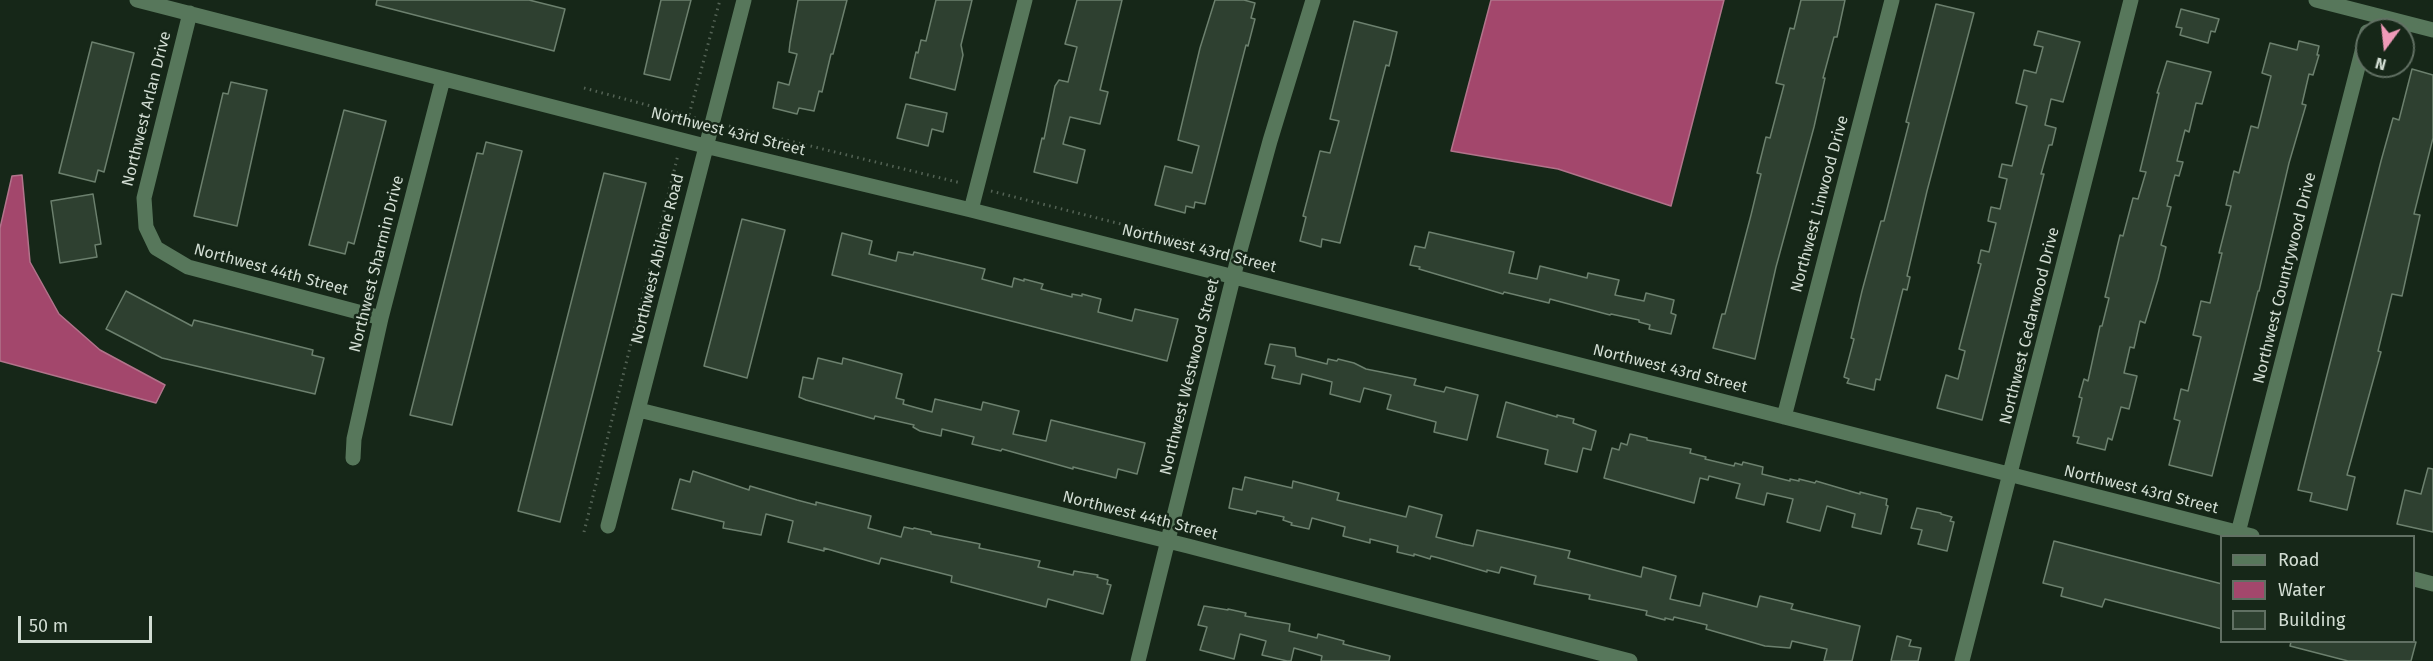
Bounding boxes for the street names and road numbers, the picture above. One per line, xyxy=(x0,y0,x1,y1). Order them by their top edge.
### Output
street label: Northwest Arlan Drive xyxy=(118,30,176,188)
street label: Northwest 43rd Street xyxy=(649,104,807,160)
street label: Northwest Linwood Drive xyxy=(1787,113,1853,295)
street label: Northwest Countrywood Drive xyxy=(2249,170,2321,386)
street label: Northwest Abilene Road xyxy=(628,172,688,346)
street label: Northwest Sharmin Drive xyxy=(346,174,408,354)
street label: Northwest 43rd Street xyxy=(1120,221,1278,277)
street label: Northwest Cedarwood Drive xyxy=(1996,225,2064,427)
street label: Northwest 44th Street xyxy=(192,240,350,300)
street label: Northwest Westwood Street xyxy=(1156,277,1224,477)
street label: Northwest 43rd Street xyxy=(1591,341,1749,397)
street label: Northwest 43rd Street xyxy=(2062,462,2220,518)
street label: Northwest 44th Street xyxy=(1060,487,1220,545)

